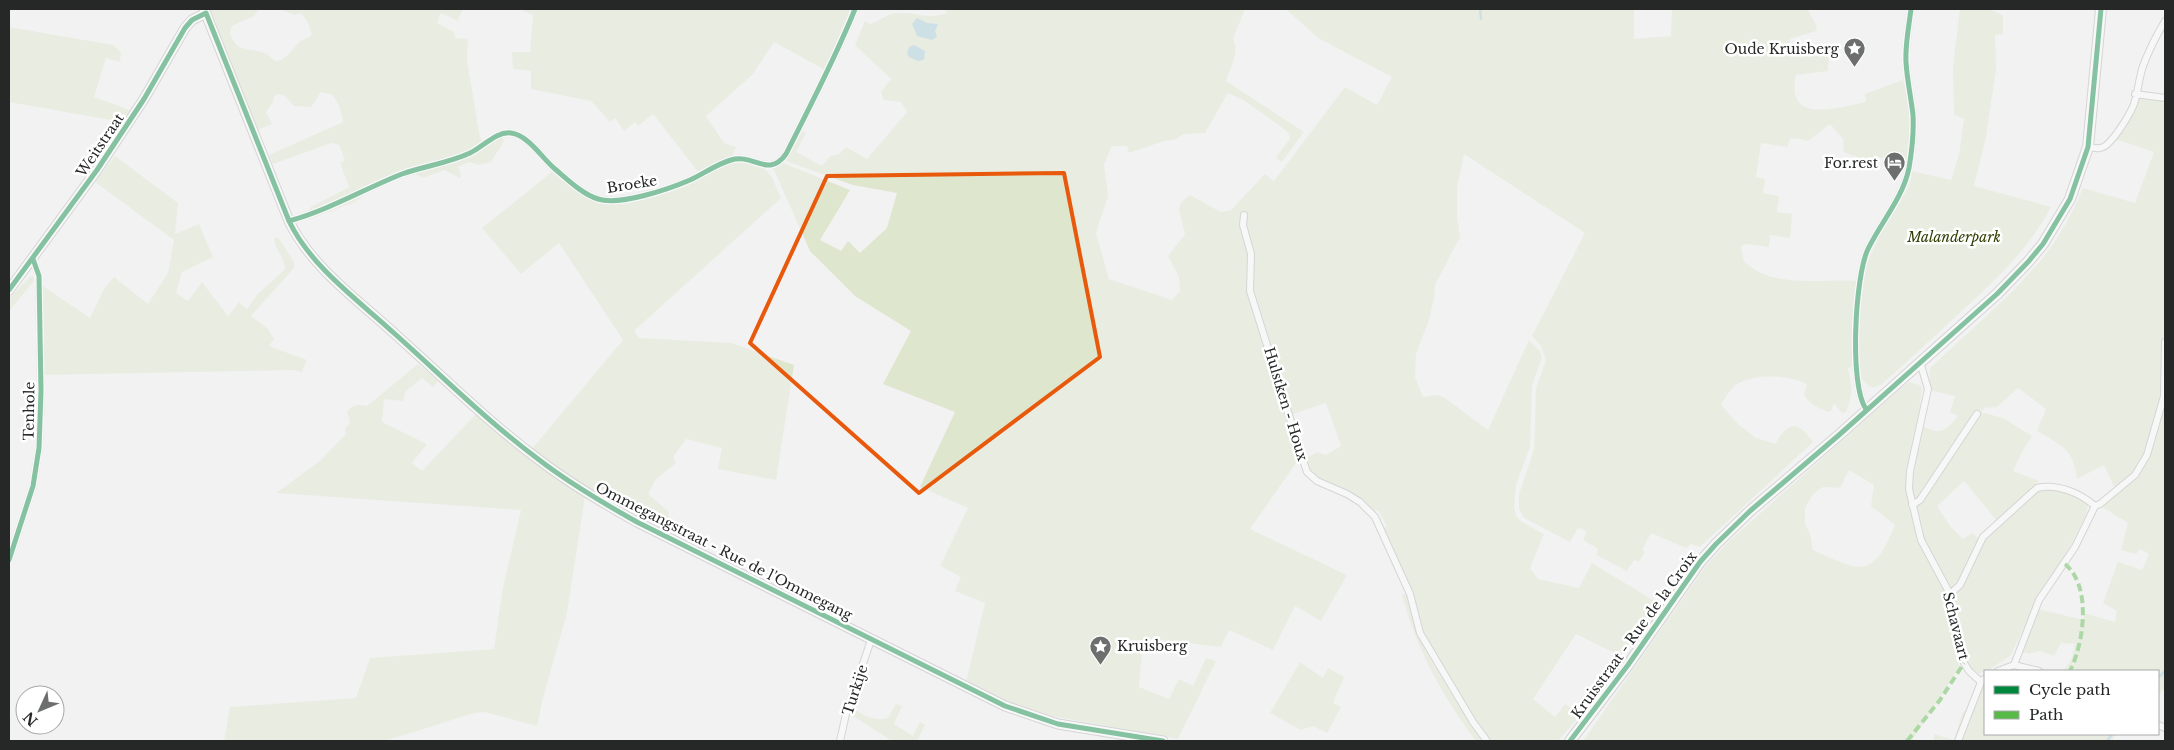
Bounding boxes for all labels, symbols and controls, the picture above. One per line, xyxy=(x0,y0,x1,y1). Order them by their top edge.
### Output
place icon: Oude Kruisberg xyxy=(1843,37,1867,68)
place label: Oude Kruisberg xyxy=(1725,40,1840,58)
street label: Weitstraat xyxy=(72,109,128,181)
hotel icon: For.rest xyxy=(1882,151,1906,182)
place label: For.rest xyxy=(1824,154,1879,172)
street label: Broeke xyxy=(606,171,658,197)
park label: Malanderpark xyxy=(1906,228,2001,246)
street label: Hulstken - Houx xyxy=(1260,345,1312,464)
street label: Tenhole xyxy=(19,381,39,441)
street label: Ommegangstraat - Rue de l'Ommegang xyxy=(593,478,856,624)
street label: Kruisstraat - Rue de la Croix xyxy=(1567,548,1701,722)
street label: Schavaart xyxy=(1939,590,1973,663)
place icon: Kruisberg xyxy=(1089,634,1113,665)
place label: Kruisberg xyxy=(1117,637,1188,655)
street label: Turkije xyxy=(838,662,872,718)
legend xyxy=(1984,670,2159,735)
text: Cycle path xyxy=(2029,680,2111,699)
north arrow xyxy=(15,685,65,735)
text: Path xyxy=(2029,705,2063,724)
text: N xyxy=(20,708,42,730)

